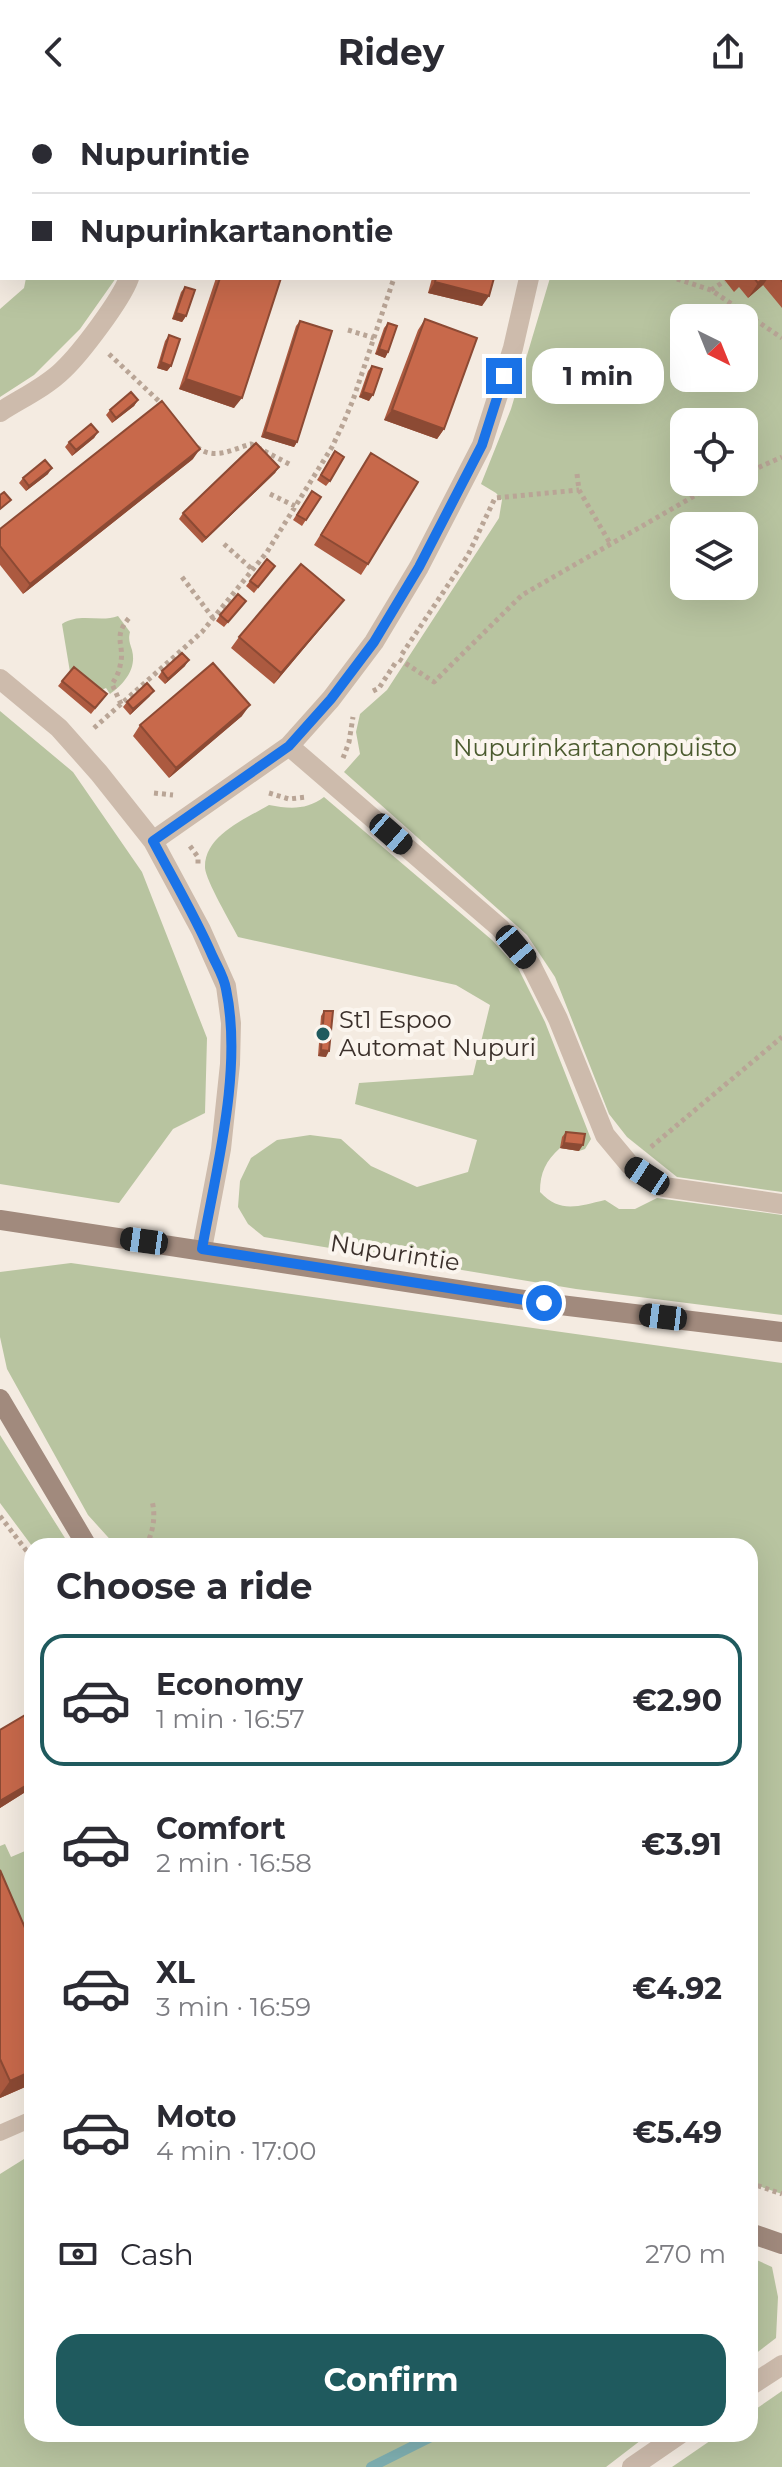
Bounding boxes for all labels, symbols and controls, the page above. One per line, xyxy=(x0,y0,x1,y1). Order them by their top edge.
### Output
icon: back xyxy=(32,30,76,74)
text: Ridey xyxy=(338,30,444,74)
icon: share xyxy=(706,30,750,74)
text: Nupurintie xyxy=(80,136,250,173)
text: Nupurinkartanontie xyxy=(80,213,393,250)
north arrow xyxy=(670,304,758,392)
map controls xyxy=(670,304,758,600)
callout: 1 min xyxy=(532,348,664,404)
route end xyxy=(486,358,522,394)
text: 1 min xyxy=(563,360,633,392)
button: locate xyxy=(670,408,758,496)
button: layers xyxy=(670,512,758,600)
park label: Nupurinkartanonpuisto xyxy=(453,733,737,762)
car xyxy=(365,809,417,859)
car xyxy=(491,921,541,973)
place label: St1 Espoo Automat Nupuri xyxy=(339,1005,536,1062)
marker: St1 Espoo Automat Nupuri xyxy=(314,1025,332,1043)
car xyxy=(620,1153,674,1199)
car xyxy=(119,1226,169,1256)
street label: Nupurintie xyxy=(328,1228,462,1277)
route start xyxy=(526,1285,562,1321)
car xyxy=(638,1302,688,1332)
text: Choose a ride xyxy=(56,1564,313,1608)
icon: car xyxy=(60,1664,132,1736)
text: Economy xyxy=(156,1666,303,1703)
text: €2.90 xyxy=(632,1682,722,1719)
text: 1 min · 16:57 xyxy=(156,1703,305,1735)
icon: car xyxy=(60,1808,132,1880)
text: Comfort xyxy=(156,1810,286,1847)
text: €3.91 xyxy=(641,1826,722,1863)
text: 2 min · 16:58 xyxy=(156,1847,312,1879)
icon: car xyxy=(60,1952,132,2024)
text: XL xyxy=(156,1954,195,1991)
text: €4.92 xyxy=(632,1970,722,2007)
text: 3 min · 16:59 xyxy=(156,1991,311,2023)
icon: car xyxy=(60,2096,132,2168)
text: Moto xyxy=(156,2098,237,2135)
text: €5.49 xyxy=(633,2114,722,2151)
text: 4 min · 17:00 xyxy=(156,2135,316,2167)
icon: cash xyxy=(56,2232,100,2276)
text: Cash xyxy=(120,2236,194,2273)
text: 270 m xyxy=(645,2238,726,2270)
button: Confirm xyxy=(56,2334,726,2426)

